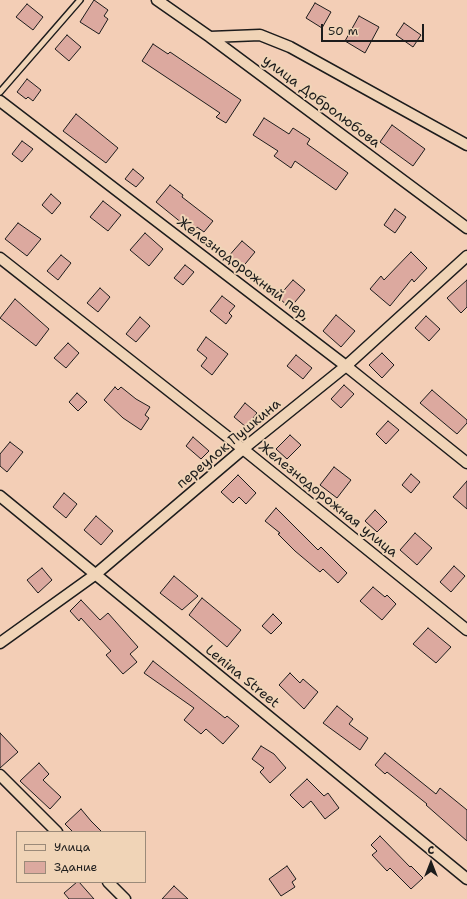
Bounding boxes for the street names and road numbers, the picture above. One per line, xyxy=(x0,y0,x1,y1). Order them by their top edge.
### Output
street label: улица Добролюбова xyxy=(259,52,383,152)
street label: Железнодорожный пер, xyxy=(173,214,313,324)
street label: переулок Пушкина xyxy=(174,396,284,492)
street label: Железнодорожная улица xyxy=(255,439,401,561)
street label: Lenina Street xyxy=(202,642,282,712)

